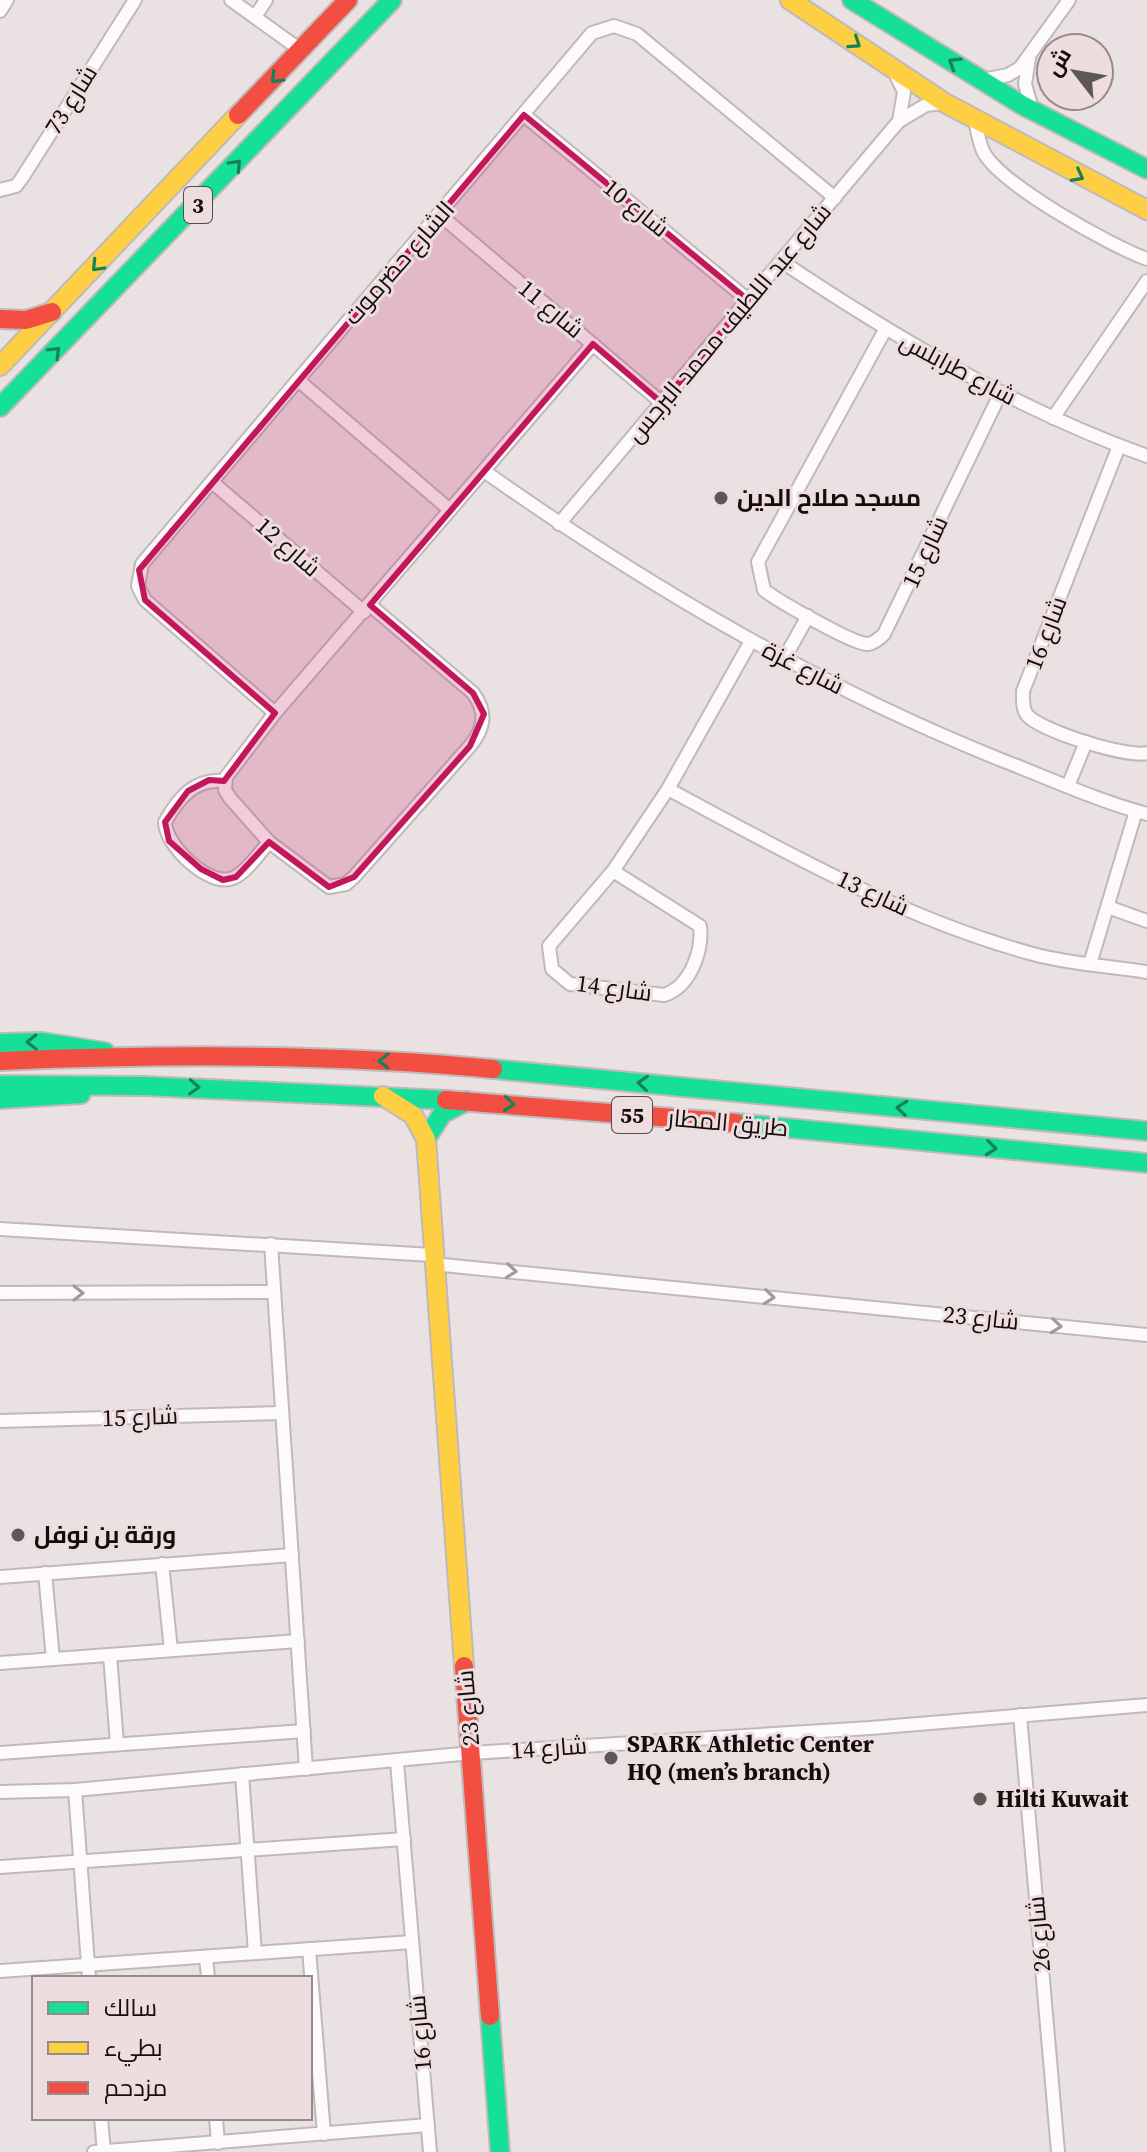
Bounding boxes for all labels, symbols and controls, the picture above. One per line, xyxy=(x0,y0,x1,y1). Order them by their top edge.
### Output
north arrow xyxy=(1035,32,1115,112)
one-way arrow xyxy=(846,34,860,49)
text: ش xyxy=(1038,42,1078,82)
one-way arrow xyxy=(948,58,963,73)
street label: شارع 73 xyxy=(36,59,105,141)
one-way arrow xyxy=(271,69,286,83)
one-way arrow xyxy=(227,160,242,174)
one-way arrow xyxy=(1070,166,1084,181)
street label: شارع 10 xyxy=(596,171,676,244)
road number: 3 xyxy=(184,187,212,223)
street label: الشارع حضرموت xyxy=(336,194,462,332)
street label: شارع عبد اللطيف محمد البرجس xyxy=(619,196,839,449)
one-way arrow xyxy=(92,257,106,272)
street label: شارع 11 xyxy=(512,272,591,346)
street label: شارع طرابلس xyxy=(894,324,1022,413)
one-way arrow xyxy=(46,347,60,361)
place label: مسجد صلاح الدين xyxy=(737,481,921,514)
marker: مسجد صلاح الدين xyxy=(712,489,730,507)
street label: شارع 12 xyxy=(249,509,328,584)
street label: شارع 15 xyxy=(894,510,956,593)
street label: شارع 16 xyxy=(1016,591,1075,674)
street label: شارع غزة xyxy=(757,633,850,702)
street label: شارع 13 xyxy=(832,862,915,924)
street label: شارع 14 xyxy=(574,966,654,1009)
one-way arrow xyxy=(25,1034,38,1051)
one-way arrow xyxy=(377,1053,390,1070)
one-way arrow xyxy=(636,1074,649,1091)
one-way arrow xyxy=(188,1079,201,1096)
one-way arrow xyxy=(503,1095,516,1112)
road number: 55 xyxy=(612,1097,652,1133)
one-way arrow xyxy=(895,1099,908,1116)
street label: طريق المطار xyxy=(664,1101,790,1144)
one-way arrow xyxy=(985,1139,998,1156)
one-way arrow xyxy=(504,1263,517,1280)
one-way arrow xyxy=(72,1284,85,1302)
one-way arrow xyxy=(763,1288,776,1305)
street label: شارع 23 xyxy=(941,1297,1021,1338)
one-way arrow xyxy=(1050,1317,1063,1334)
street label: شارع 15 xyxy=(101,1399,179,1434)
place label: ورقة بن نوفل xyxy=(34,1518,176,1551)
marker: ورقة بن نوفل xyxy=(9,1526,27,1544)
street label: شارع 23 xyxy=(448,1669,487,1747)
place label: SPARK Athletic Center HQ (men’s branch) xyxy=(627,1727,875,1788)
street label: شارع 14 xyxy=(510,1728,588,1767)
marker: SPARK Athletic Center HQ (men’s branch) xyxy=(602,1749,620,1767)
place label: Hilti Kuwait xyxy=(996,1782,1129,1815)
marker: Hilti Kuwait xyxy=(971,1790,989,1808)
street label: شارع 26 xyxy=(1019,1895,1058,1973)
legend xyxy=(32,1976,312,2120)
text: سالك xyxy=(104,1991,157,2024)
street label: شارع 16 xyxy=(400,1994,439,2072)
text: بطيء xyxy=(104,2031,163,2067)
text: مزدحم xyxy=(104,2071,167,2104)

